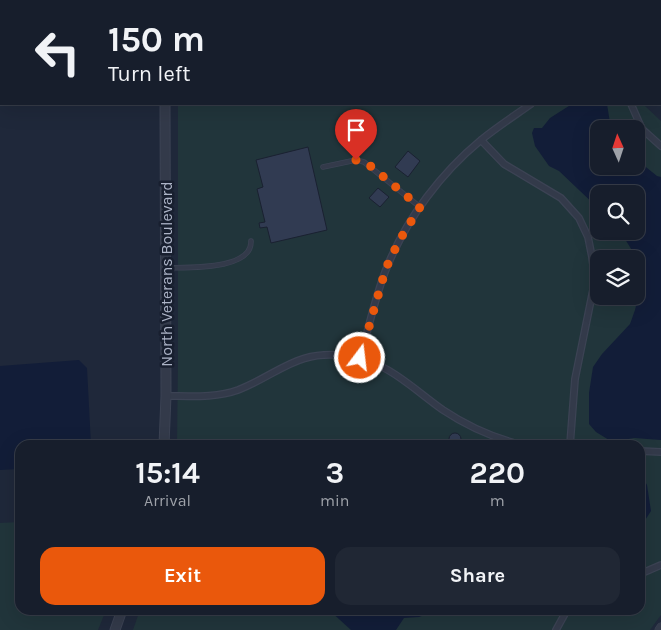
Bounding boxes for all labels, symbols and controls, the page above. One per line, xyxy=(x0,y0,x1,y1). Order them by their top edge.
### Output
text: 150 m xyxy=(108,19,205,60)
icon: left xyxy=(25,20,90,85)
text: Turn left xyxy=(108,61,191,87)
pin xyxy=(335,109,377,160)
icon: arrive xyxy=(342,116,370,144)
north arrow xyxy=(590,120,645,175)
map controls xyxy=(590,120,645,305)
street label: North Veterans Boulevard xyxy=(157,181,176,367)
button: search xyxy=(590,185,645,240)
button: layers xyxy=(590,250,645,305)
position arrow xyxy=(333,331,385,383)
text: 15:14 xyxy=(135,455,200,491)
text: 3 xyxy=(325,455,344,491)
text: 220 xyxy=(470,455,525,491)
text: Arrival xyxy=(144,491,191,510)
text: min xyxy=(320,491,349,510)
text: m xyxy=(490,491,505,510)
button: Exit xyxy=(40,547,325,605)
button: Share xyxy=(335,547,620,605)

